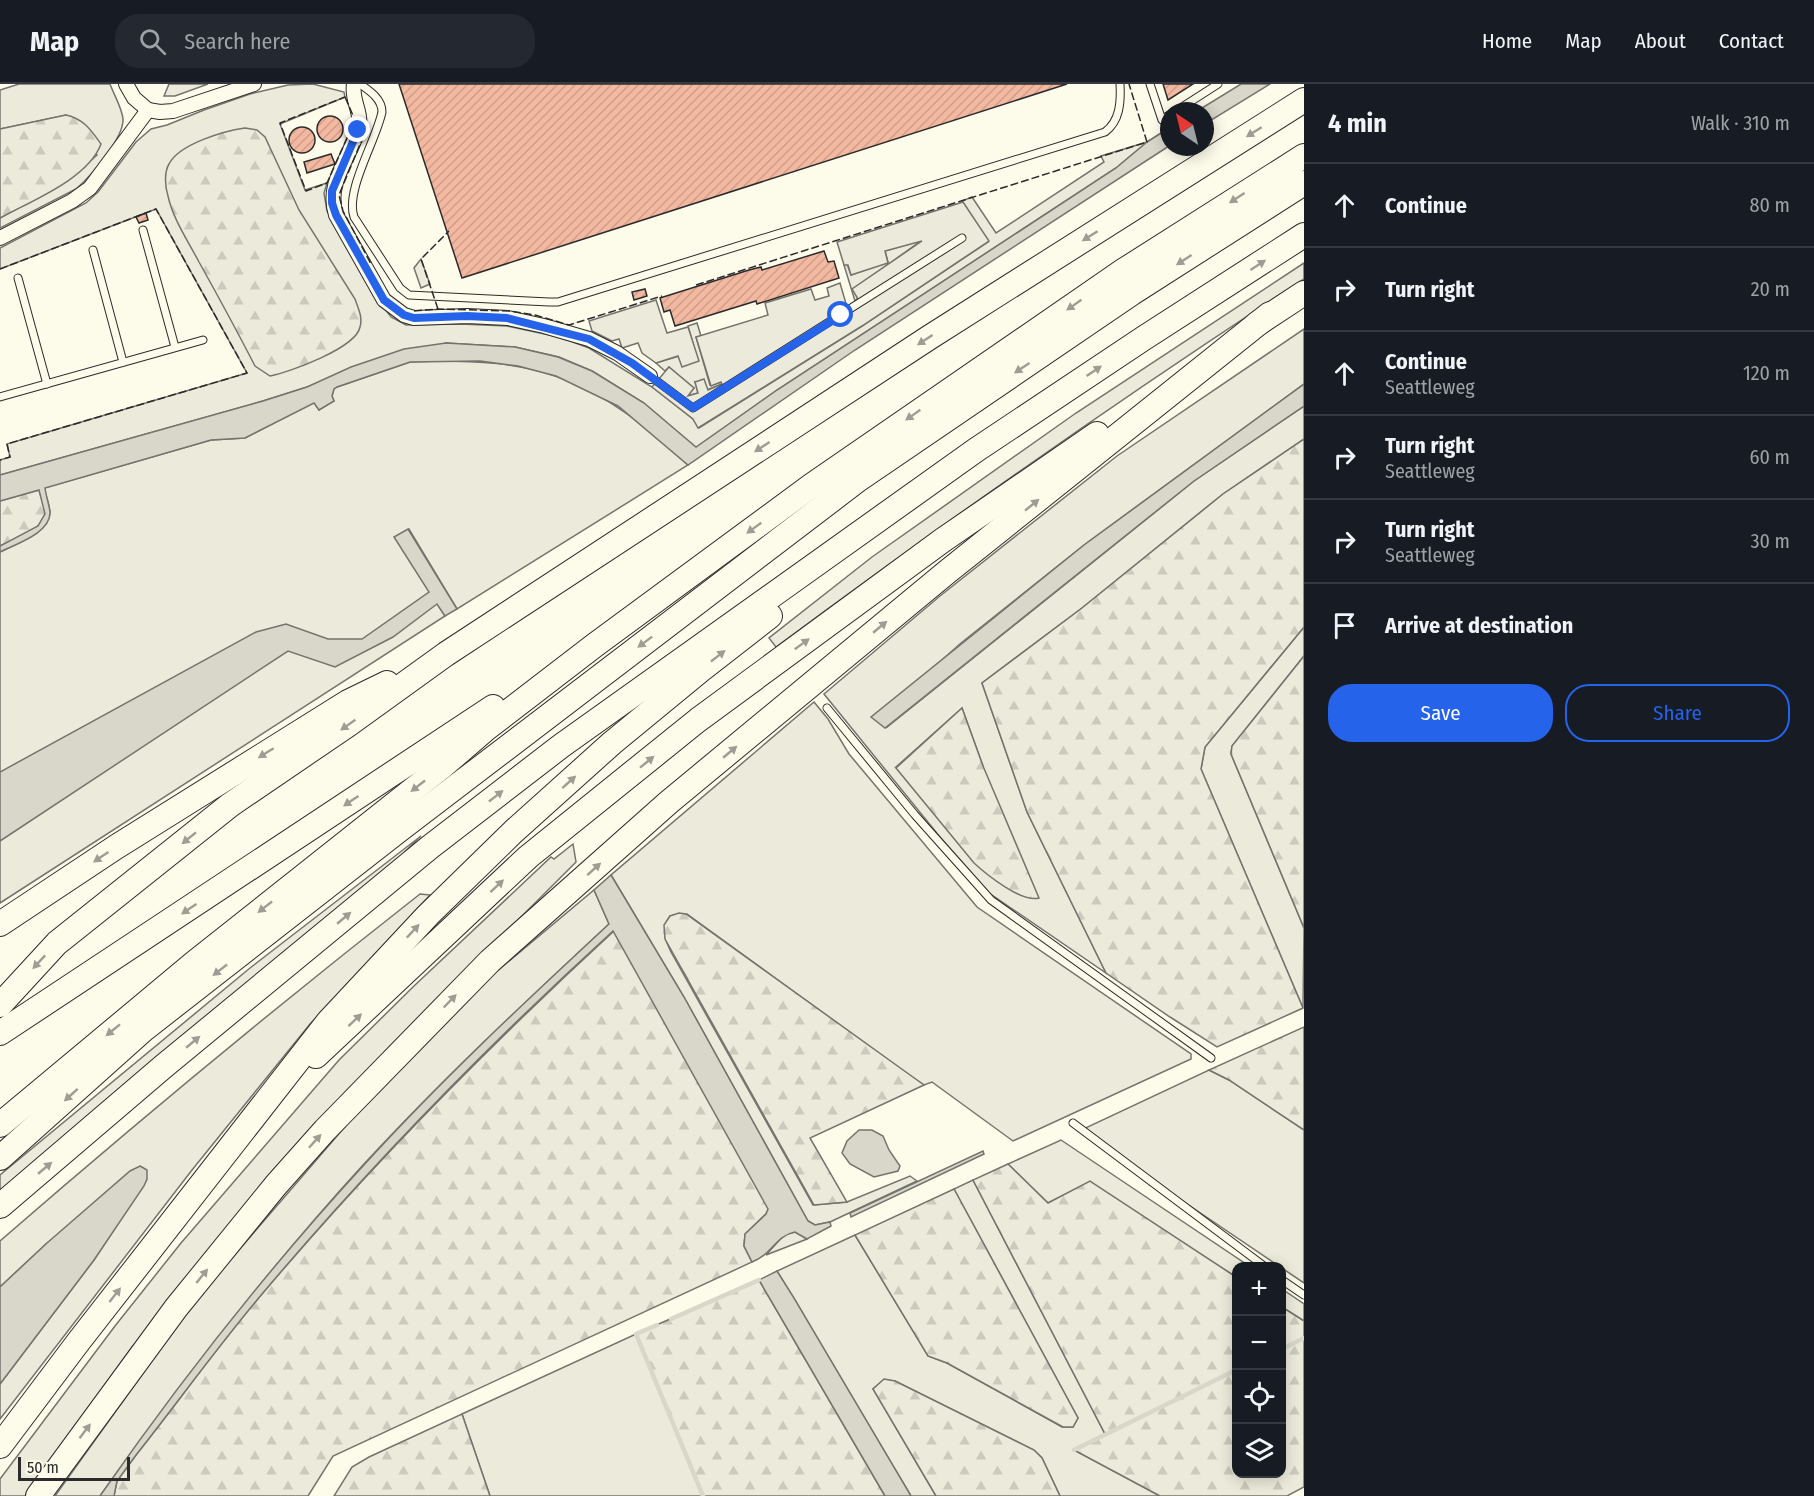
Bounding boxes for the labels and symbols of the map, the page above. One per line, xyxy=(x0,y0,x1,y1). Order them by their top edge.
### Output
north arrow xyxy=(1160,102,1214,156)
route end xyxy=(344,116,370,142)
one-way arrow xyxy=(1246,126,1263,137)
one-way arrow xyxy=(1229,193,1245,204)
one-way arrow xyxy=(1081,230,1098,241)
one-way arrow xyxy=(1176,254,1192,265)
one-way arrow xyxy=(1250,260,1266,271)
one-way arrow xyxy=(1066,299,1082,311)
route start xyxy=(827,301,853,327)
one-way arrow xyxy=(917,335,933,346)
one-way arrow xyxy=(1014,362,1030,373)
one-way arrow xyxy=(1086,365,1102,377)
one-way arrow xyxy=(905,409,921,420)
one-way arrow xyxy=(754,441,770,452)
one-way arrow xyxy=(1024,499,1039,511)
one-way arrow xyxy=(746,522,762,534)
one-way arrow xyxy=(872,621,888,634)
one-way arrow xyxy=(638,635,653,647)
one-way arrow xyxy=(794,638,810,650)
one-way arrow xyxy=(711,651,726,663)
one-way arrow xyxy=(340,719,356,731)
one-way arrow xyxy=(722,745,738,758)
one-way arrow xyxy=(258,747,275,758)
one-way arrow xyxy=(639,755,655,768)
one-way arrow xyxy=(562,775,577,789)
one-way arrow xyxy=(410,780,425,792)
one-way arrow xyxy=(488,790,503,802)
one-way arrow xyxy=(343,795,359,806)
one-way arrow xyxy=(181,831,196,843)
one-way arrow xyxy=(93,851,110,862)
one-way arrow xyxy=(586,862,601,876)
one-way arrow xyxy=(490,880,504,894)
one-way arrow xyxy=(257,901,273,914)
one-way arrow xyxy=(181,903,197,915)
one-way arrow xyxy=(336,912,352,925)
one-way arrow xyxy=(406,923,420,938)
one-way arrow xyxy=(32,955,46,970)
one-way arrow xyxy=(212,963,228,976)
one-way arrow xyxy=(443,995,457,1009)
one-way arrow xyxy=(347,1013,362,1027)
one-way arrow xyxy=(105,1023,121,1036)
one-way arrow xyxy=(186,1037,201,1049)
one-way arrow xyxy=(63,1088,78,1102)
one-way arrow xyxy=(308,1134,321,1149)
one-way arrow xyxy=(37,1162,52,1175)
one-way arrow xyxy=(195,1269,208,1284)
one-way arrow xyxy=(109,1287,121,1302)
one-way arrow xyxy=(78,1424,90,1439)
scale bar xyxy=(18,1454,130,1482)

